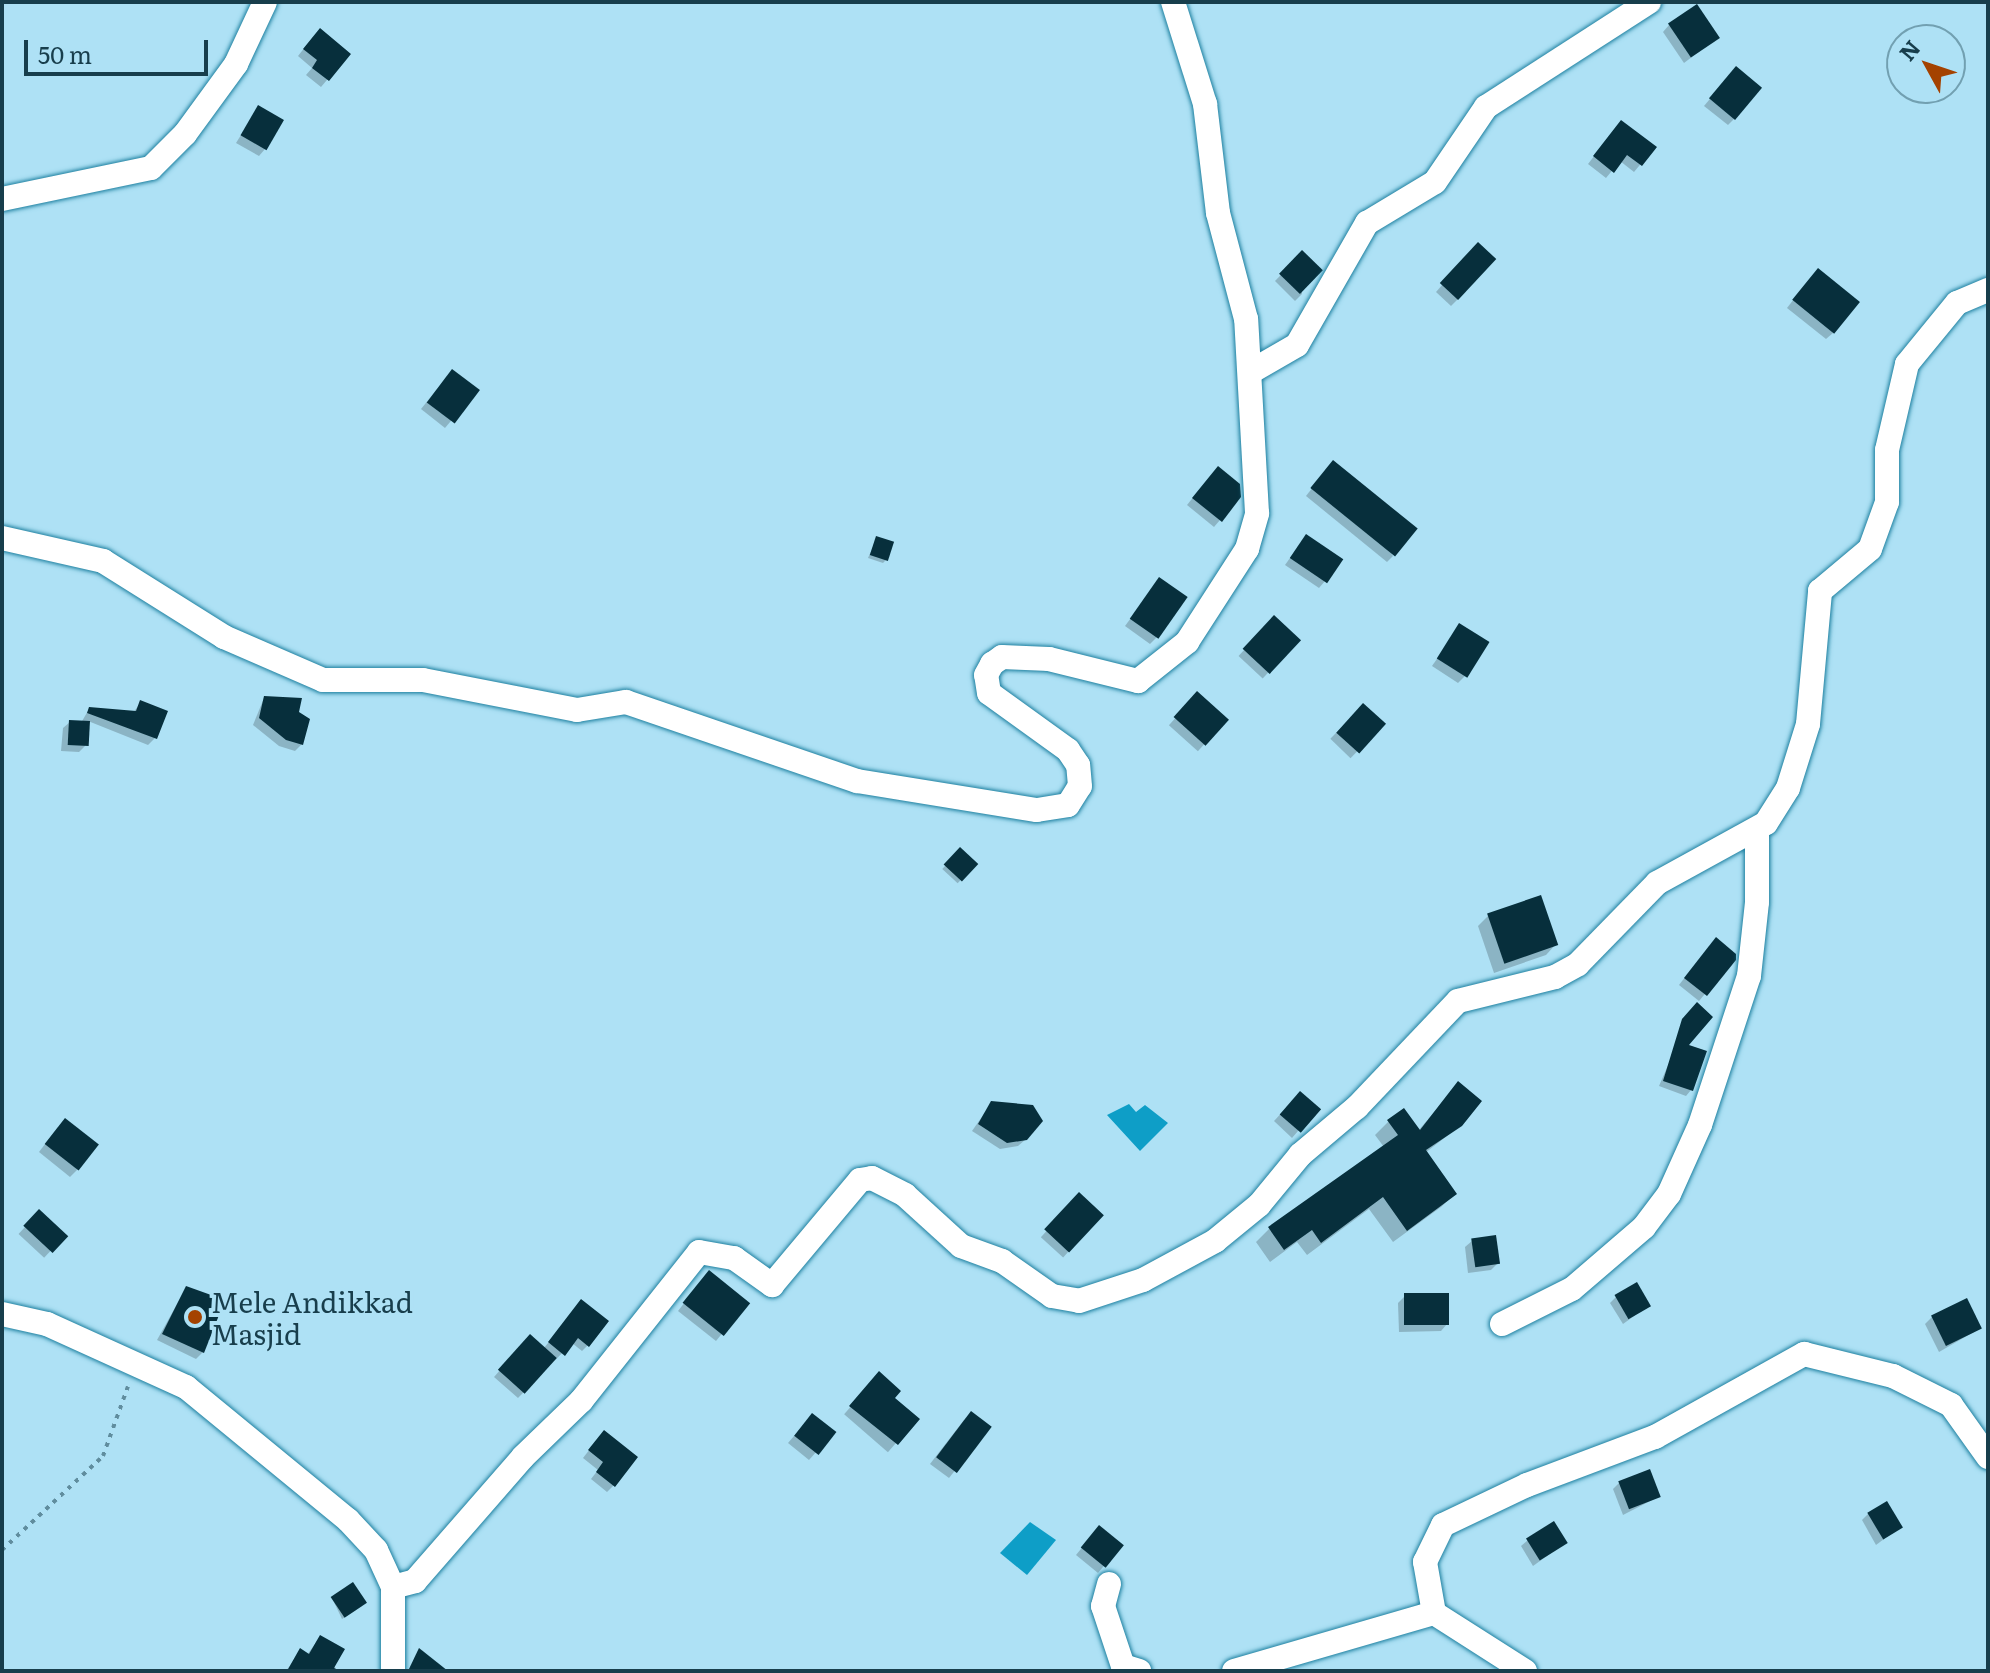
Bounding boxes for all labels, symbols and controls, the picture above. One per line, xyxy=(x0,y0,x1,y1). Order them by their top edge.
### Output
scale bar xyxy=(28,24,212,74)
north arrow xyxy=(1886,24,1966,104)
text: N xyxy=(1890,32,1927,67)
text: 50 m xyxy=(38,36,92,71)
place label: Mele Andikkad Masjid xyxy=(211,1284,413,1350)
marker: Mele Andikkad Masjid xyxy=(186,1308,204,1326)

